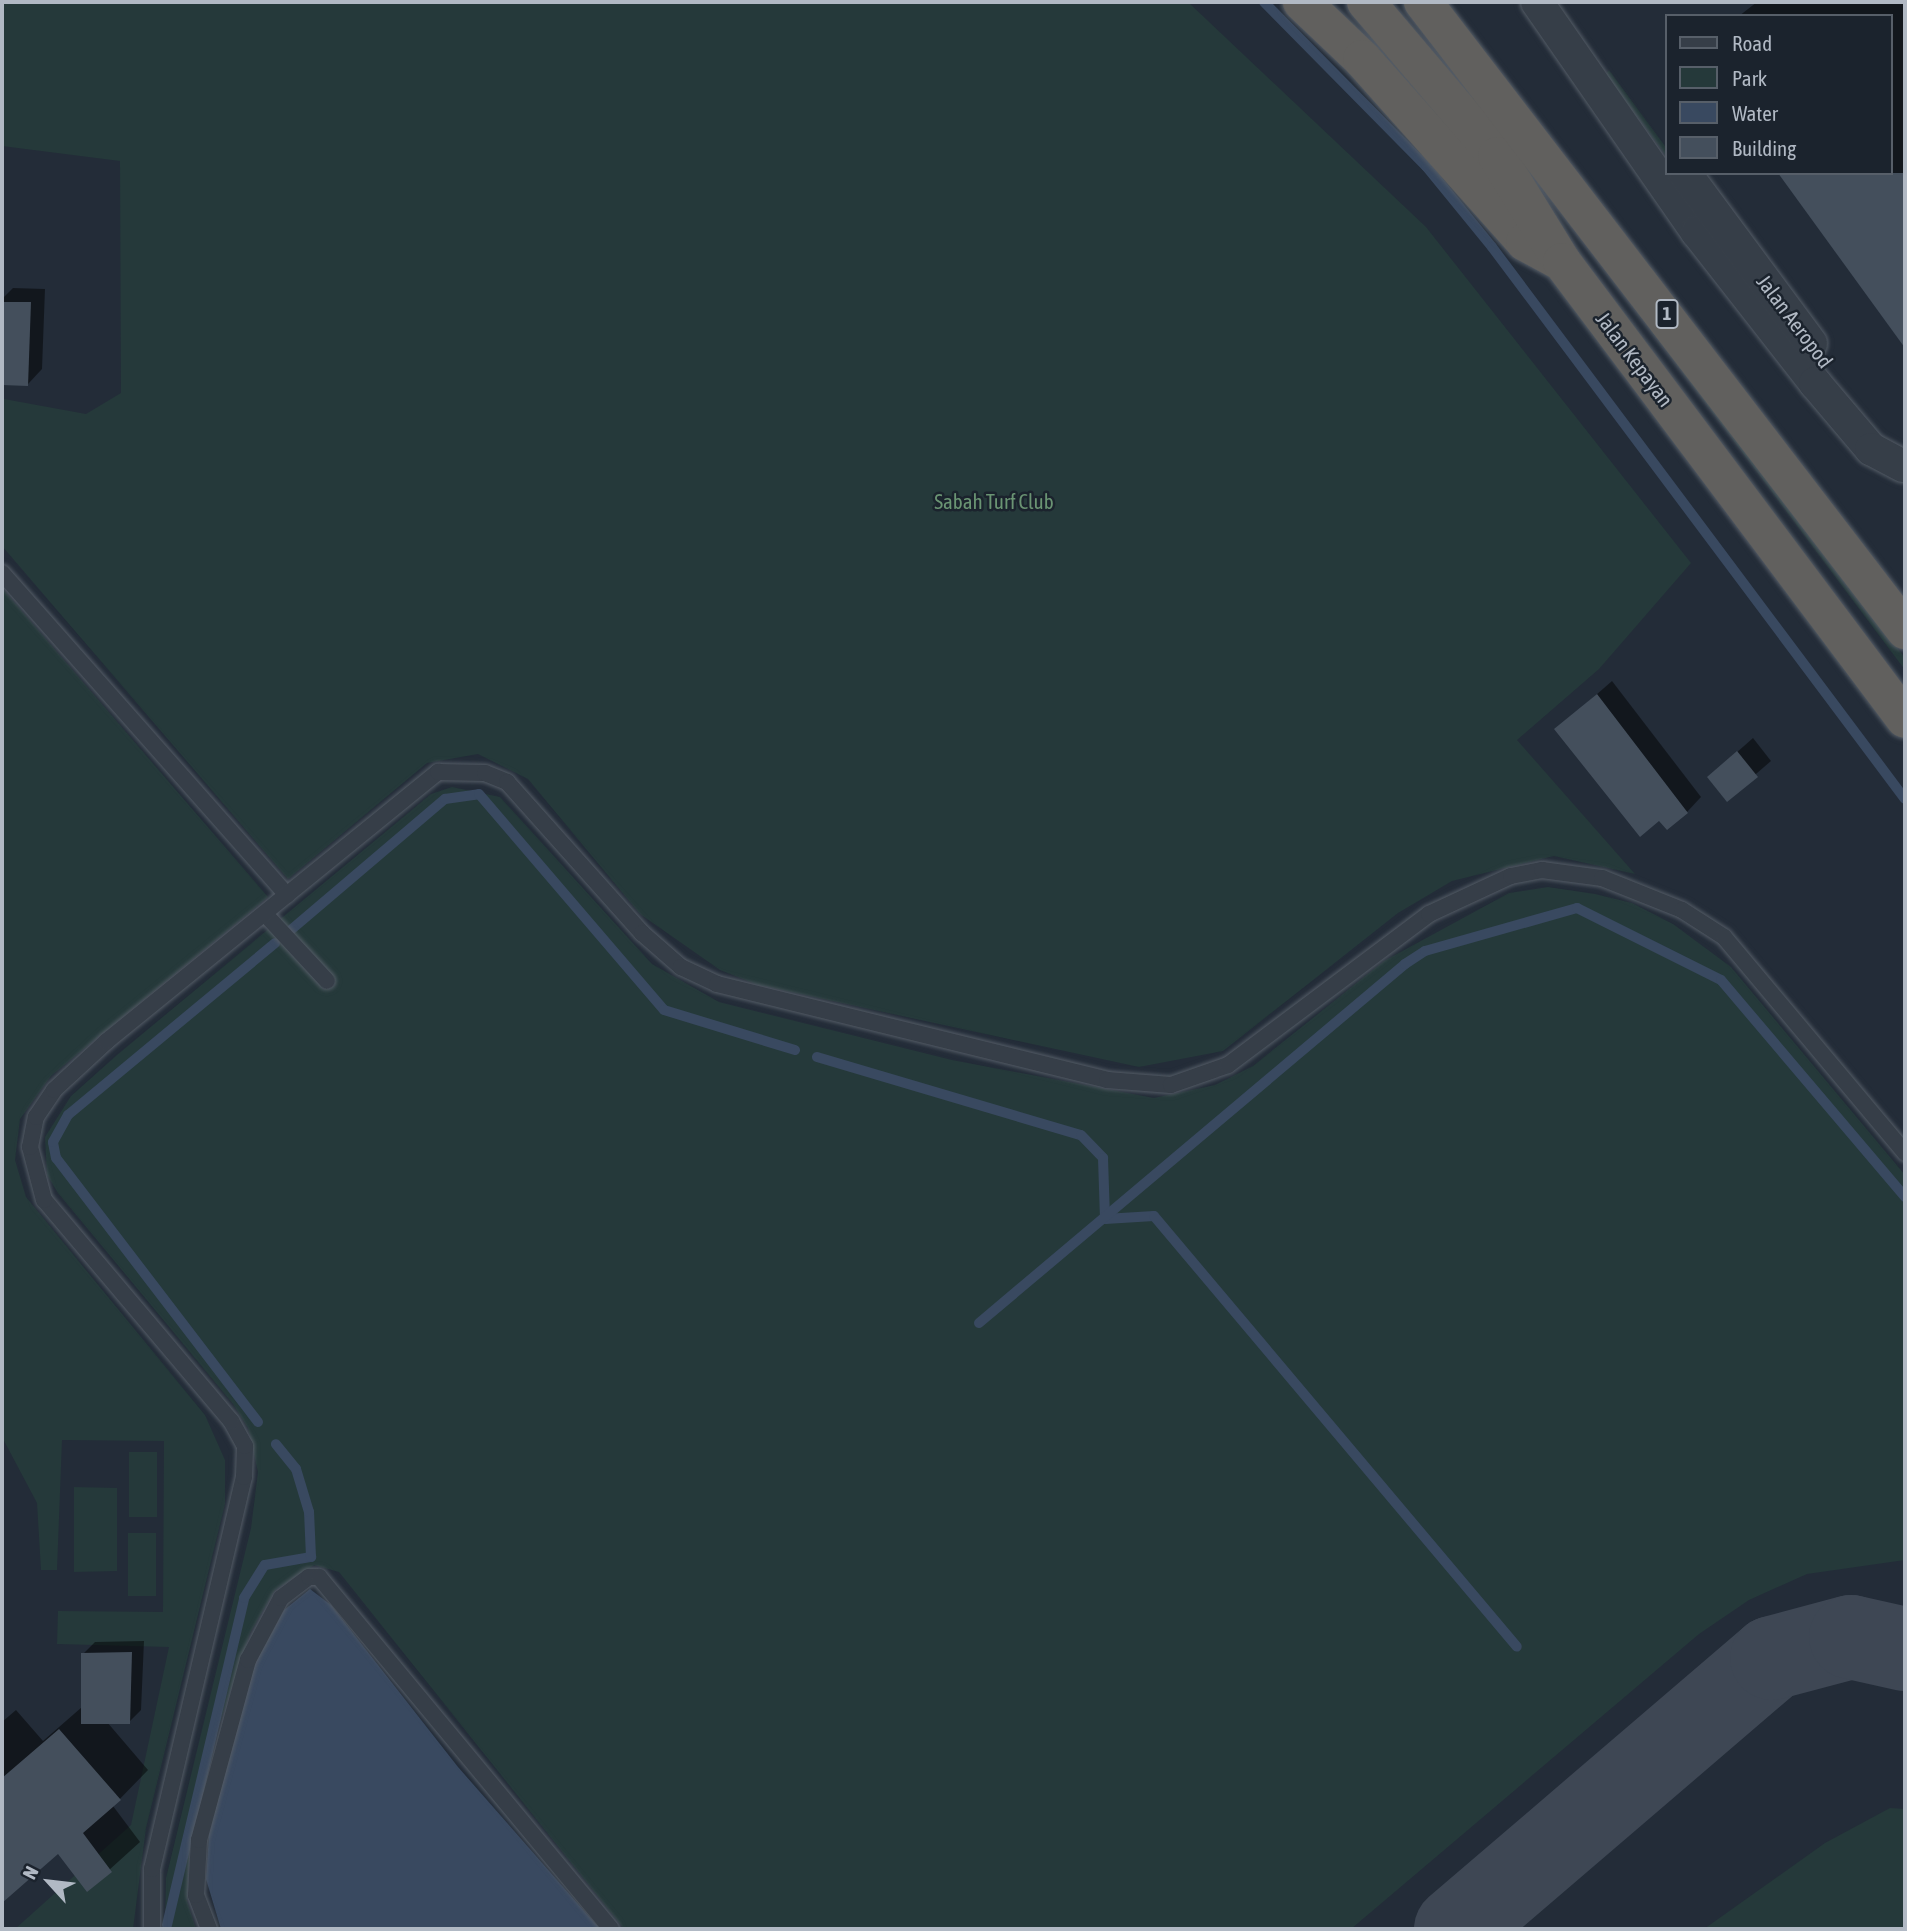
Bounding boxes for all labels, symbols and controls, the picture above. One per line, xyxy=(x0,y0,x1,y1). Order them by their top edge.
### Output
legend xyxy=(1666,14,1893,175)
text: Road xyxy=(1732,31,1772,55)
text: Park xyxy=(1732,66,1767,90)
text: Water xyxy=(1732,101,1778,125)
text: Building xyxy=(1732,136,1796,160)
street label: Jalan Aeropod xyxy=(1752,269,1838,373)
road number: 1 xyxy=(1655,298,1679,330)
street label: Jalan Kepayan xyxy=(1591,307,1679,411)
park label: Sabah Turf Club xyxy=(934,488,1054,514)
north arrow xyxy=(14,1847,84,1917)
text: N xyxy=(18,1862,43,1882)

